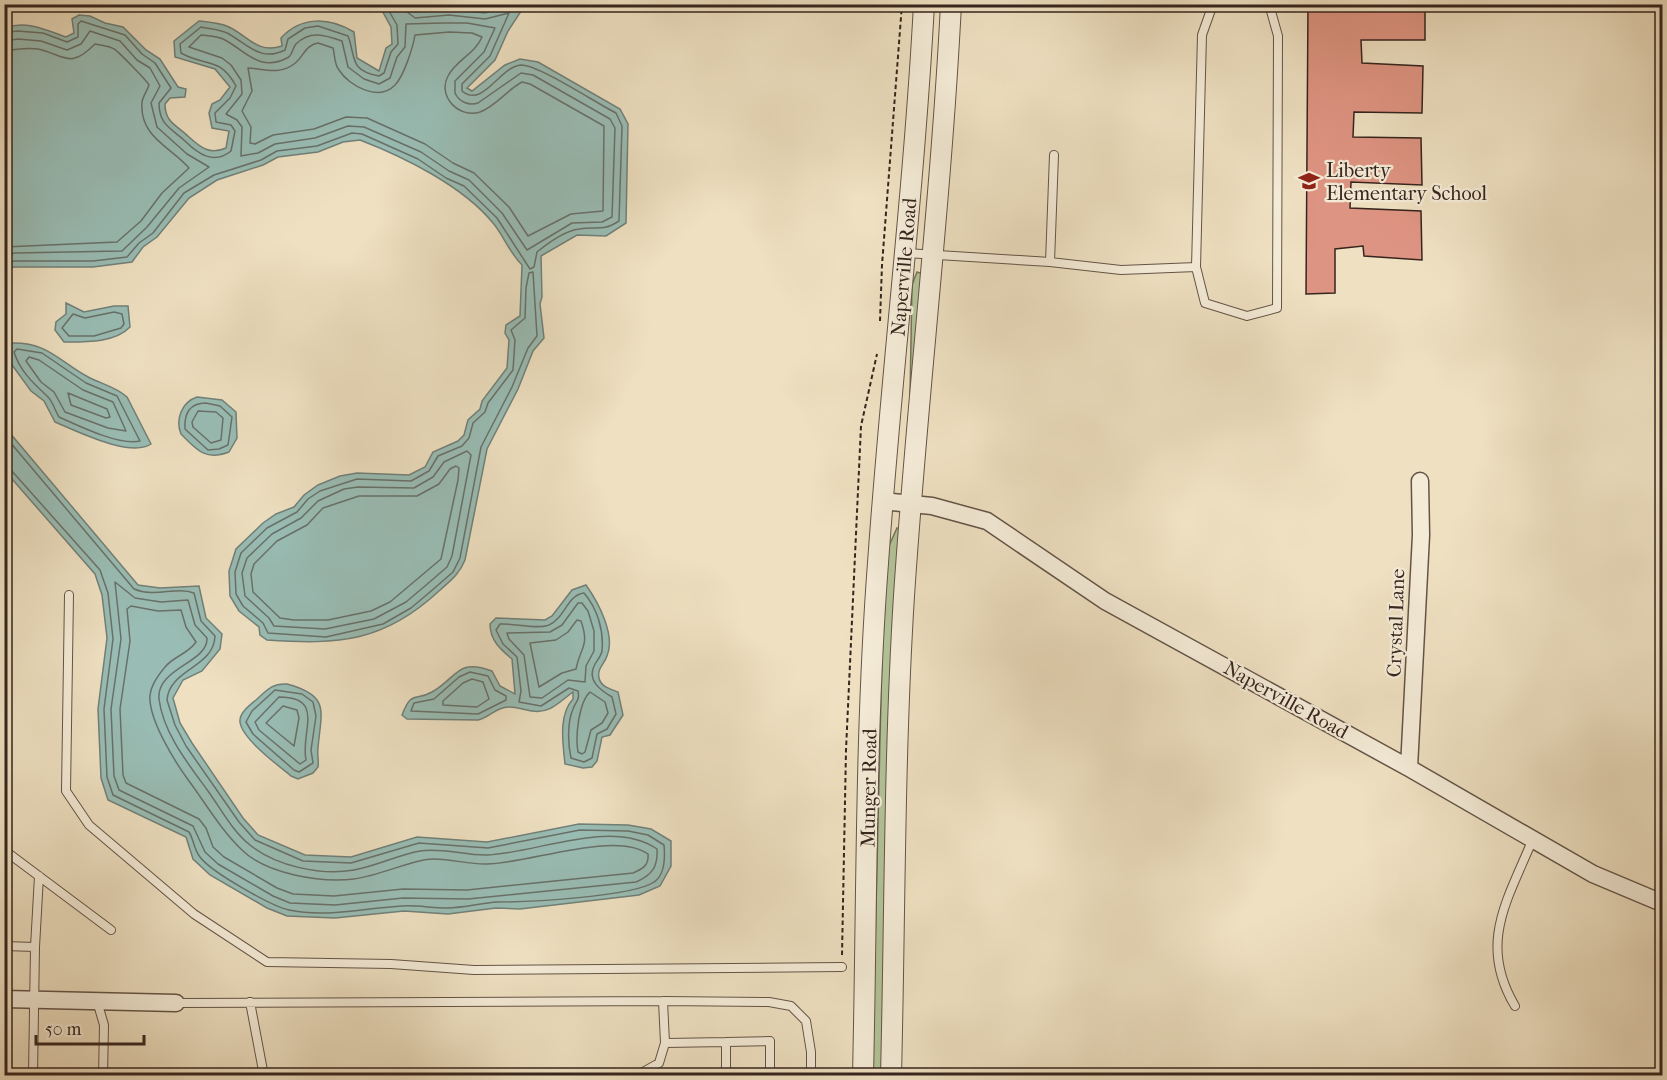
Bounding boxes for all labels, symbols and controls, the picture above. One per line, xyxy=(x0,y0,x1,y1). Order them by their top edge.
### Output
place label: Liberty Elementary School xyxy=(1326,159,1488,205)
school or university icon: Liberty Elementary School xyxy=(1297,169,1321,193)
street label: Naperville Road xyxy=(886,196,922,337)
street label: Crystal Lane xyxy=(1383,568,1409,678)
street label: Naperville Road xyxy=(1220,656,1353,744)
street label: Munger Road xyxy=(856,727,882,848)
scale bar xyxy=(36,1008,144,1046)
text: 50 m xyxy=(45,1019,82,1040)

